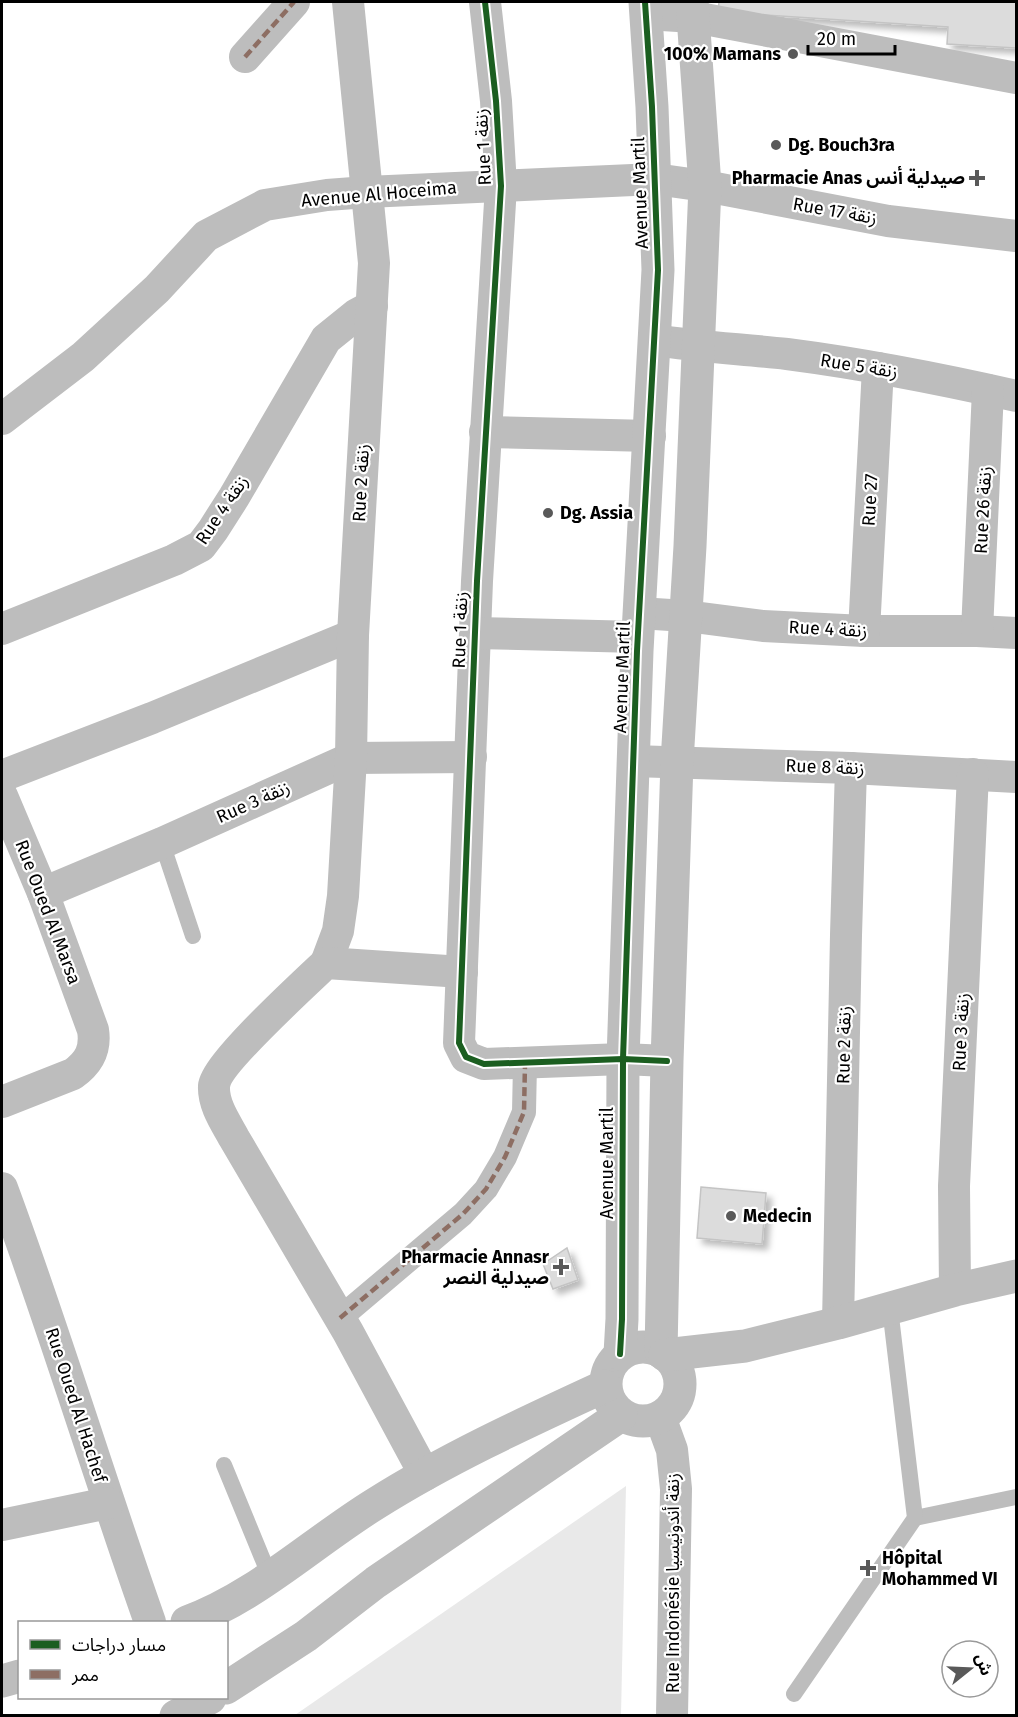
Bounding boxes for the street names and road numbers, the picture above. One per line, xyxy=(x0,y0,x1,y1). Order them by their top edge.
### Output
street label: Rue 1 زنقة xyxy=(470,108,496,186)
street label: Avenue Martil xyxy=(627,137,653,249)
street label: Avenue Al Hoceima xyxy=(300,176,458,212)
street label: Rue 17 زنقة xyxy=(791,193,879,229)
street label: Rue 5 زنقة xyxy=(819,349,899,383)
street label: Rue 2 زنقة xyxy=(348,443,374,523)
street label: Rue 26 زنقة xyxy=(970,466,996,554)
street label: Rue 4 زنقة xyxy=(191,471,253,549)
street label: Rue 27 xyxy=(858,473,882,527)
street label: Rue 1 زنقة xyxy=(448,591,472,669)
street label: Rue 4 زنقة xyxy=(788,616,868,642)
street label: Avenue Martil xyxy=(609,621,635,733)
street label: Rue 8 زنقة xyxy=(785,755,865,779)
street label: Rue 3 زنقة xyxy=(213,776,293,828)
street label: Rue Oued Al Marsa xyxy=(10,837,86,987)
street label: Rue 3 زنقة xyxy=(948,992,974,1072)
street label: Rue 2 زنقة xyxy=(832,1006,856,1084)
street label: Avenue Martil xyxy=(596,1107,618,1219)
street label: Rue Oued Al Hachef xyxy=(41,1325,112,1487)
street label: Rue Indonésie زنقة أندونيسيا xyxy=(662,1473,684,1693)

